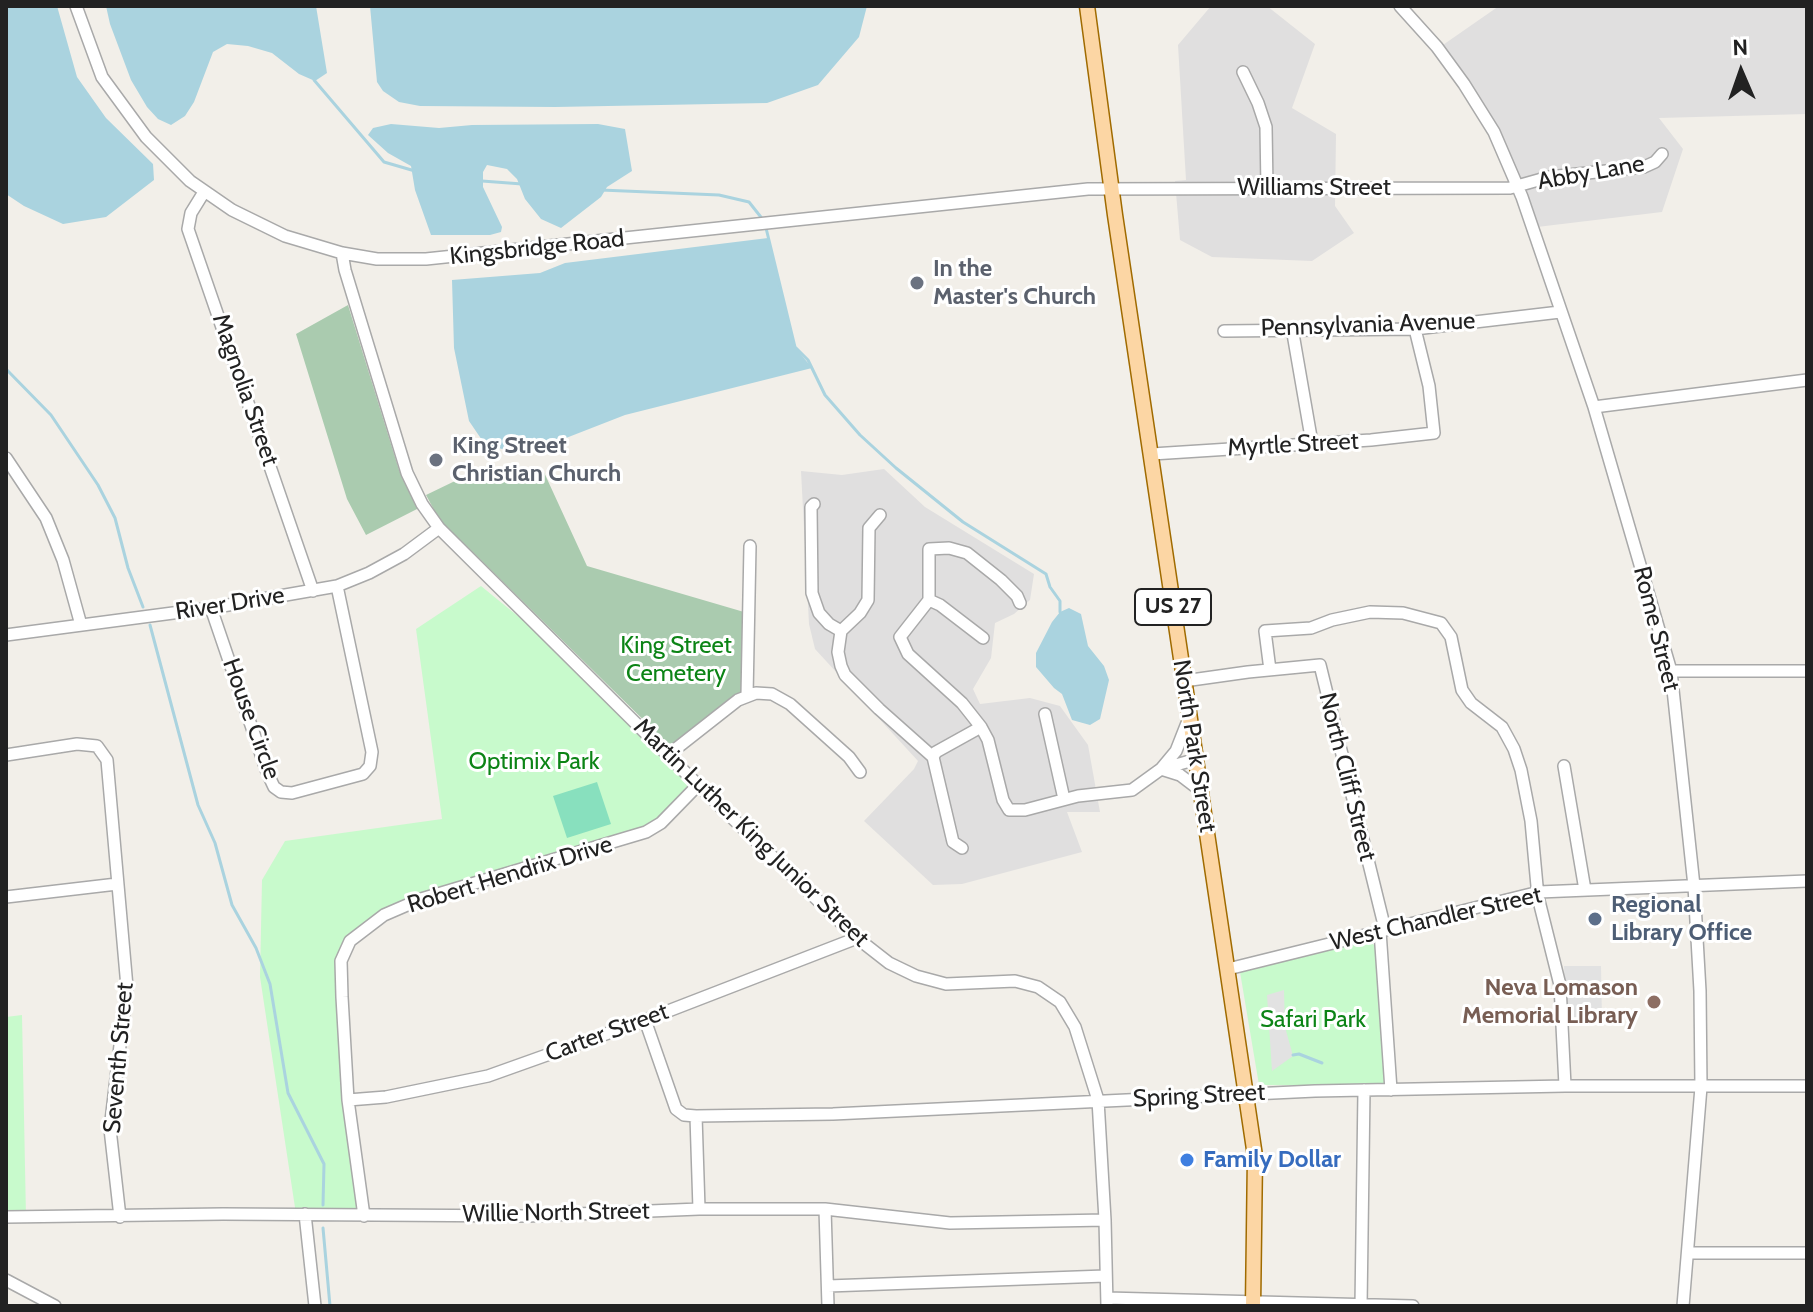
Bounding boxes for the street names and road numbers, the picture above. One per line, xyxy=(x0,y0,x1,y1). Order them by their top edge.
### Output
street label: Abby Lane xyxy=(1535,149,1647,197)
street label: Williams Street xyxy=(1237,174,1391,202)
street label: Kingsbridge Road xyxy=(448,225,626,271)
street label: Pennsylvania Avenue xyxy=(1260,307,1476,343)
street label: Magnolia Street xyxy=(206,310,284,470)
street label: Myrtle Street xyxy=(1227,427,1359,463)
street label: Rome Street xyxy=(1627,564,1685,694)
street label: River Drive xyxy=(173,581,287,627)
road number: US 27 xyxy=(1135,589,1211,625)
street label: House Circle xyxy=(216,655,286,783)
street label: North Park Street xyxy=(1166,658,1222,834)
street label: North Cliff Street xyxy=(1312,690,1382,864)
street label: Martin Luther King Junior Street xyxy=(627,713,875,953)
street label: Robert Hendrix Drive xyxy=(404,830,616,920)
street label: West Chandler Street xyxy=(1328,881,1544,957)
street label: Seventh Street xyxy=(98,981,140,1135)
street label: Carter Street xyxy=(542,997,672,1069)
street label: Spring Street xyxy=(1132,1078,1266,1114)
street label: Willie North Street xyxy=(462,1197,650,1229)

